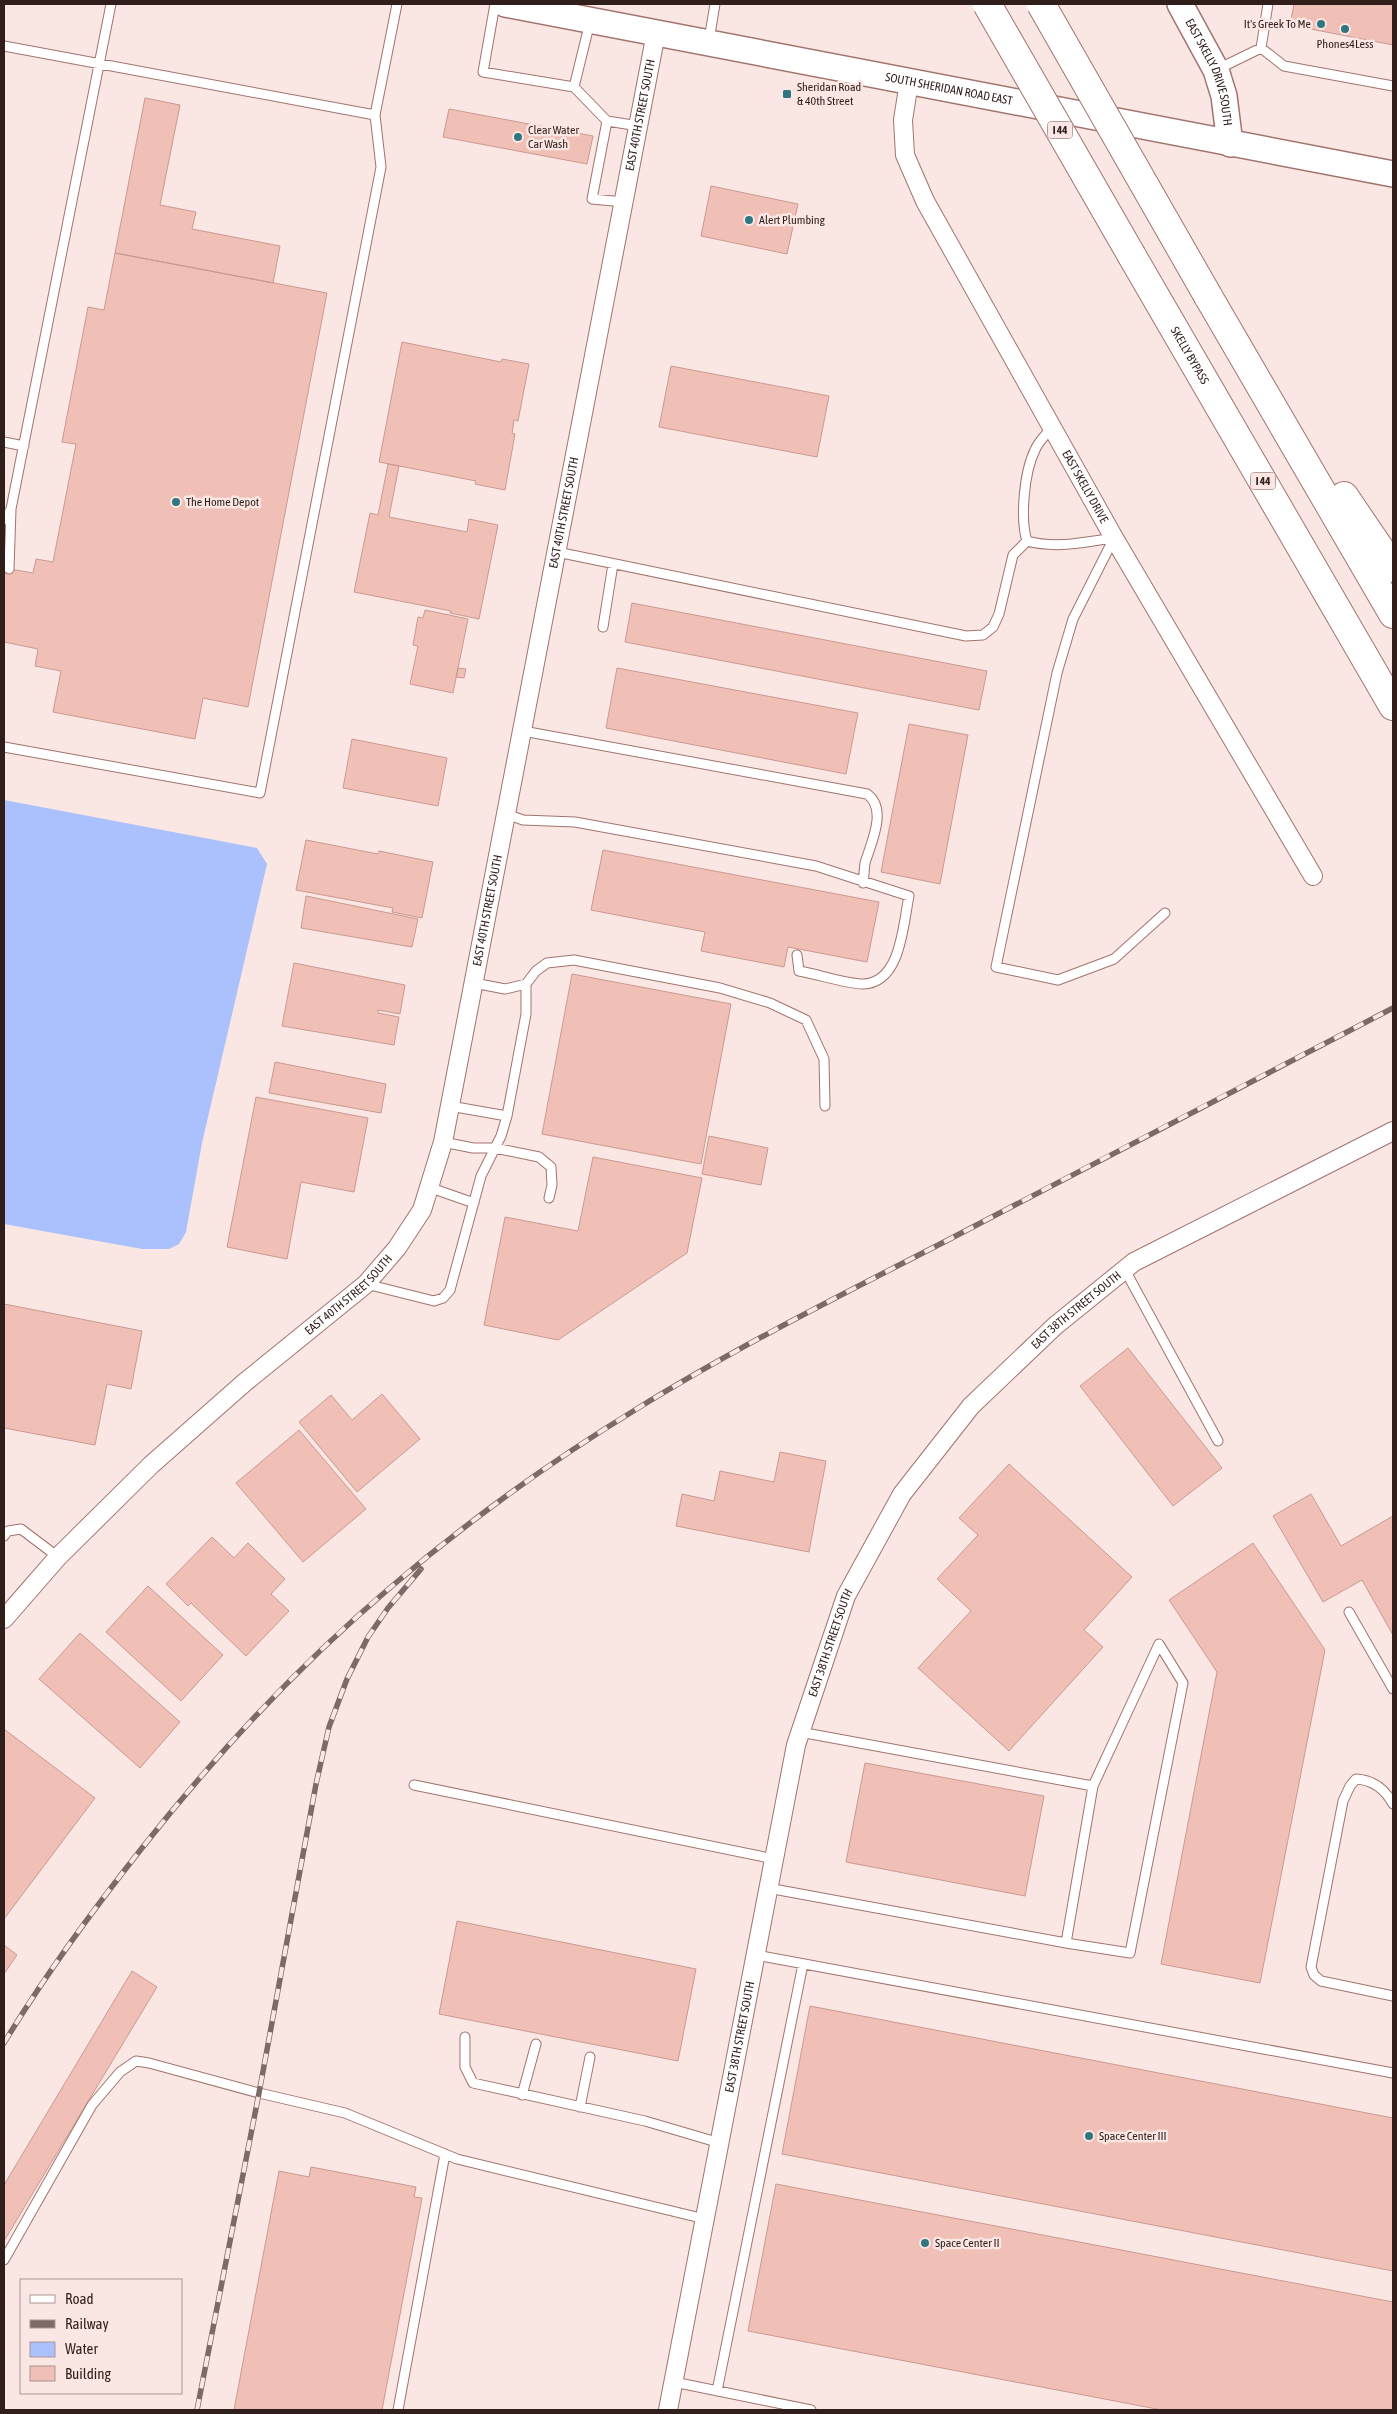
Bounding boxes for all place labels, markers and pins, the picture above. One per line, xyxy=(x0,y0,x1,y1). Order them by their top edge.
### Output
place label: It's Greek To Me xyxy=(1244,17,1311,31)
marker: It's Greek To Me xyxy=(1315,18,1327,30)
marker: Phones4Less xyxy=(1339,23,1351,35)
place label: Phones4Less xyxy=(1316,37,1374,51)
place label: Sheridan Road & 40th Street xyxy=(797,80,861,108)
marker: Sheridan Road & 40th Street xyxy=(781,88,793,100)
place label: Clear Water Car Wash xyxy=(528,123,579,151)
marker: Clear Water Car Wash xyxy=(512,131,524,143)
place label: Alert Plumbing xyxy=(759,213,826,227)
marker: Alert Plumbing xyxy=(743,214,755,226)
place label: The Home Depot xyxy=(186,495,260,509)
marker: The Home Depot xyxy=(170,496,182,508)
place label: Space Center III xyxy=(1099,2129,1167,2143)
marker: Space Center III xyxy=(1083,2130,1095,2142)
place label: Space Center II xyxy=(935,2236,1000,2250)
marker: Space Center II xyxy=(919,2237,931,2249)

